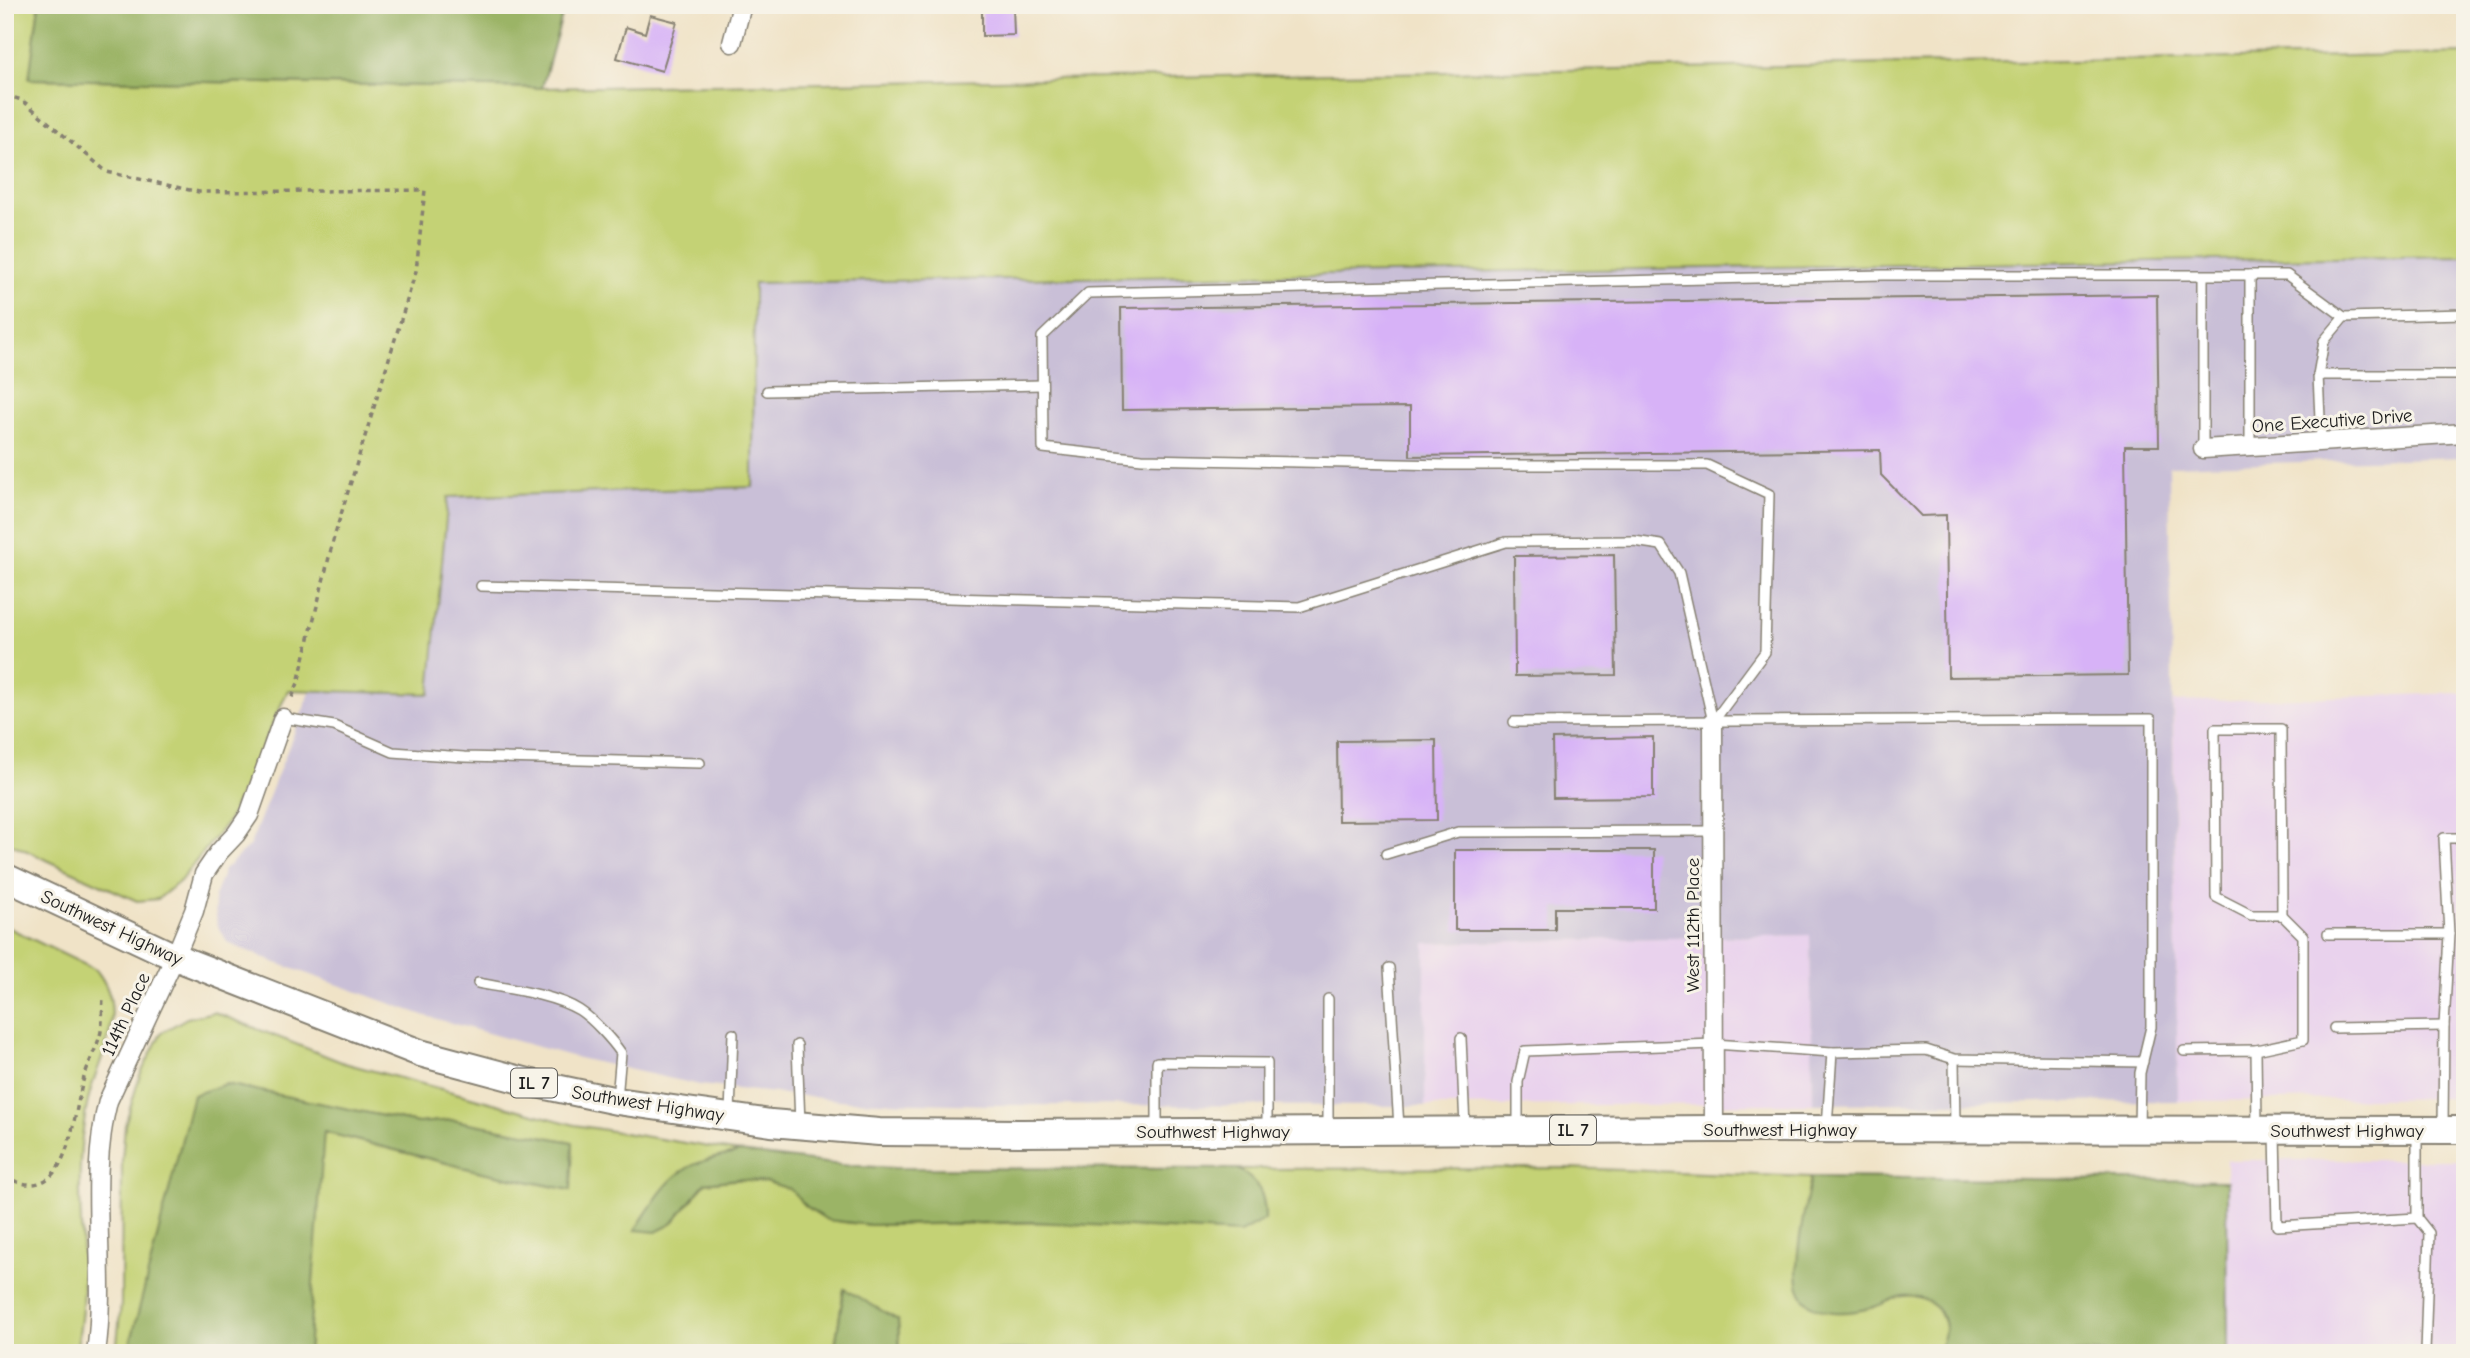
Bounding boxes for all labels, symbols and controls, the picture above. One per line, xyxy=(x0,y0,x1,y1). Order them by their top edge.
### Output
street label: One Executive Drive xyxy=(2251,404,2413,438)
street label: West 112th Place xyxy=(1682,858,1704,992)
street label: Southwest Highway xyxy=(37,885,186,971)
street label: 114th Place xyxy=(97,969,155,1060)
road number: IL 7 xyxy=(511,1068,557,1098)
street label: Southwest Highway xyxy=(570,1081,726,1127)
road number: IL 7 xyxy=(1550,1115,1596,1144)
street label: Southwest Highway xyxy=(1703,1119,1857,1141)
street label: Southwest Highway xyxy=(2270,1120,2424,1142)
street label: Southwest Highway xyxy=(1136,1121,1290,1143)

